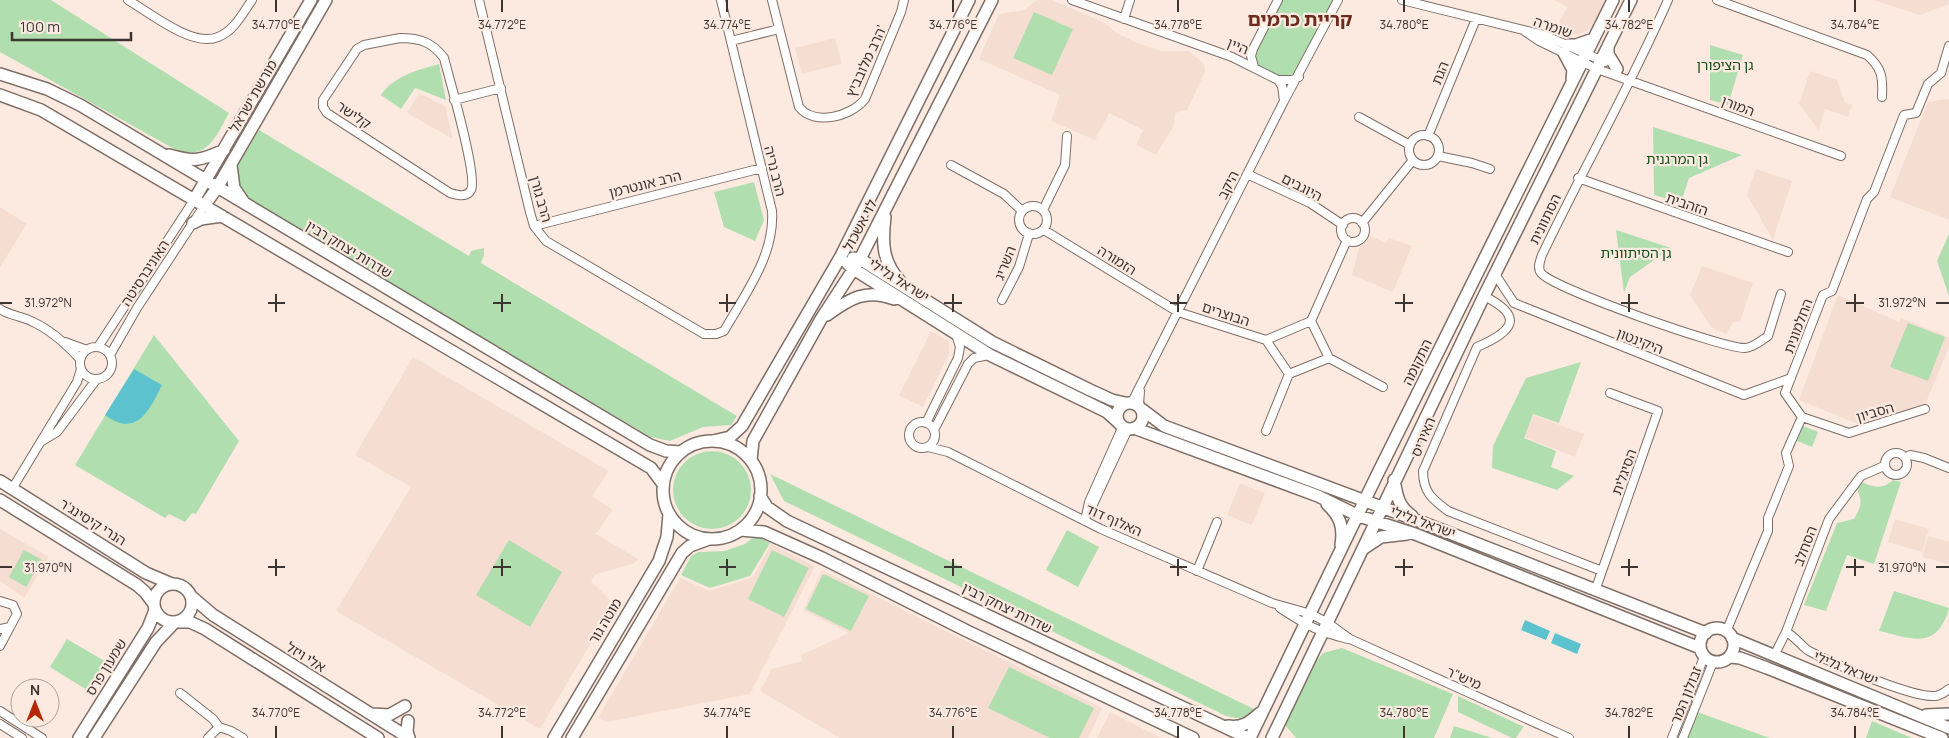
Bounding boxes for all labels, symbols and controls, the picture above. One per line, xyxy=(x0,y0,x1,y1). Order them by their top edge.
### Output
district label: קריית כרמים xyxy=(1248,6,1352,32)
scale bar xyxy=(12,10,131,42)
street label: שומרה xyxy=(1531,11,1575,42)
text: 100 m xyxy=(20,16,60,37)
text: 34.770°E xyxy=(252,16,300,33)
text: 34.772°E xyxy=(478,16,526,33)
text: 34.774°E xyxy=(703,16,751,33)
text: 34.776°E xyxy=(929,16,977,33)
text: 34.778°E xyxy=(1154,16,1202,33)
text: 34.780°E xyxy=(1379,16,1429,33)
text: 34.782°E xyxy=(1605,16,1653,33)
text: 34.784°E xyxy=(1831,16,1880,33)
street label: הרב מלובביץ' xyxy=(841,22,891,100)
street label: היין xyxy=(1225,33,1252,58)
park label: גן הציפורן xyxy=(1696,55,1754,74)
street label: מורשת ישראל xyxy=(224,56,281,136)
street label: הגת xyxy=(1426,58,1453,87)
street label: המורן xyxy=(1719,91,1757,120)
street label: קלישר xyxy=(333,96,375,133)
street label: הרב נריה xyxy=(760,144,791,198)
park label: גן המרגנית xyxy=(1646,149,1708,168)
street label: הרב אונטרמן xyxy=(607,165,683,202)
street label: היקב xyxy=(1212,167,1243,202)
street label: היוגבים xyxy=(1278,168,1326,205)
street label: הרב גורן xyxy=(526,173,557,224)
street label: הזהבית xyxy=(1663,187,1711,220)
street label: הסתוונית xyxy=(1524,190,1565,247)
street label: לוי אשכול xyxy=(838,196,881,254)
street label: שדרות יצחק רבין xyxy=(303,215,396,282)
street label: האוניברסיטה xyxy=(116,236,173,310)
street label: הזמורה xyxy=(1094,240,1140,279)
street label: השריג xyxy=(989,243,1020,283)
park label: גן הסיתוונית xyxy=(1601,243,1671,262)
street label: ישראל גלילי xyxy=(865,253,933,306)
text: 31.972°N xyxy=(24,294,72,311)
text: 31.972°N xyxy=(1878,294,1926,311)
street label: החלמונית xyxy=(1778,296,1817,356)
street label: הבוצרים xyxy=(1200,297,1253,330)
street label: היקינטון xyxy=(1614,323,1666,358)
street label: התקומה xyxy=(1397,335,1436,388)
street label: הסביון xyxy=(1854,397,1896,426)
street label: האיריס xyxy=(1406,414,1439,460)
street label: הסיגלית xyxy=(1606,446,1641,497)
street label: הנרי קיסינג'ר xyxy=(56,494,130,550)
street label: האלוף דוד xyxy=(1083,499,1145,540)
street label: ישראל גלילי xyxy=(1388,501,1459,542)
street label: הסחלב xyxy=(1788,523,1821,569)
text: 31.970°N xyxy=(24,559,72,576)
text: 31.970°N xyxy=(1878,559,1926,576)
street label: שדרות יצחק רבין xyxy=(959,578,1055,637)
street label: מוטה גור xyxy=(583,594,626,647)
street label: שמעון פרס xyxy=(81,635,131,699)
street label: אלי ויזל xyxy=(283,637,330,676)
street label: ישראל גלילי xyxy=(1811,646,1881,689)
street label: מיש"ר xyxy=(1444,661,1485,694)
street label: זבולון המר xyxy=(1665,663,1706,727)
north arrow xyxy=(10,678,60,728)
text: N xyxy=(30,680,40,699)
text: 34.770°E xyxy=(252,704,300,721)
text: 34.772°E xyxy=(478,704,526,721)
text: 34.774°E xyxy=(703,704,751,721)
text: 34.776°E xyxy=(929,704,977,721)
text: 34.778°E xyxy=(1154,704,1202,721)
text: 34.780°E xyxy=(1379,704,1429,721)
text: 34.782°E xyxy=(1605,704,1653,721)
text: 34.784°E xyxy=(1831,704,1880,721)

